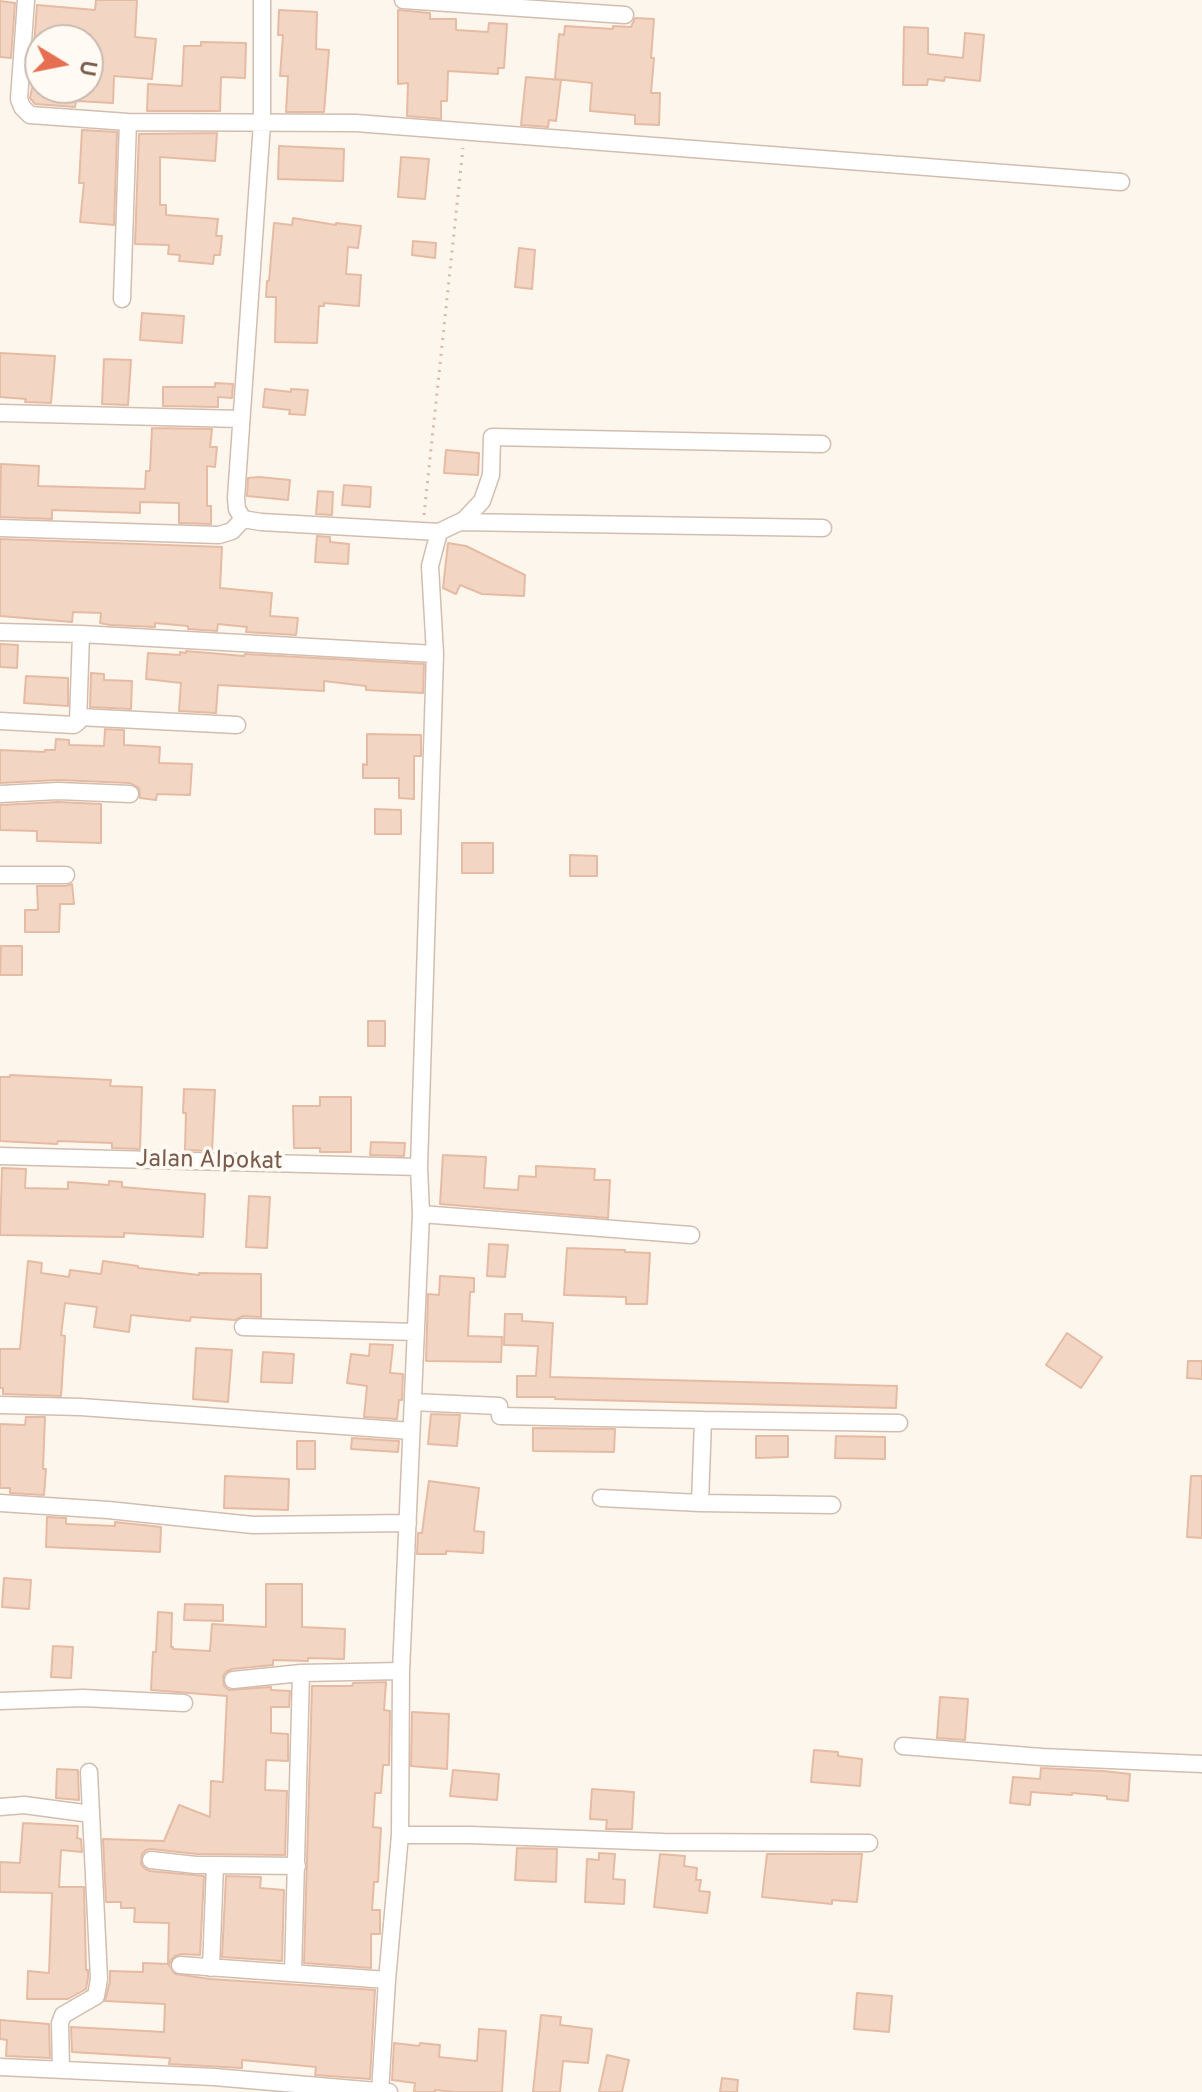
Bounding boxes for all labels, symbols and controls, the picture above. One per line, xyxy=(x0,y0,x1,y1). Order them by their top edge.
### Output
north arrow xyxy=(24,24,104,104)
text: U xyxy=(72,58,101,78)
street label: Jalan Alpokat xyxy=(135,1146,283,1178)

